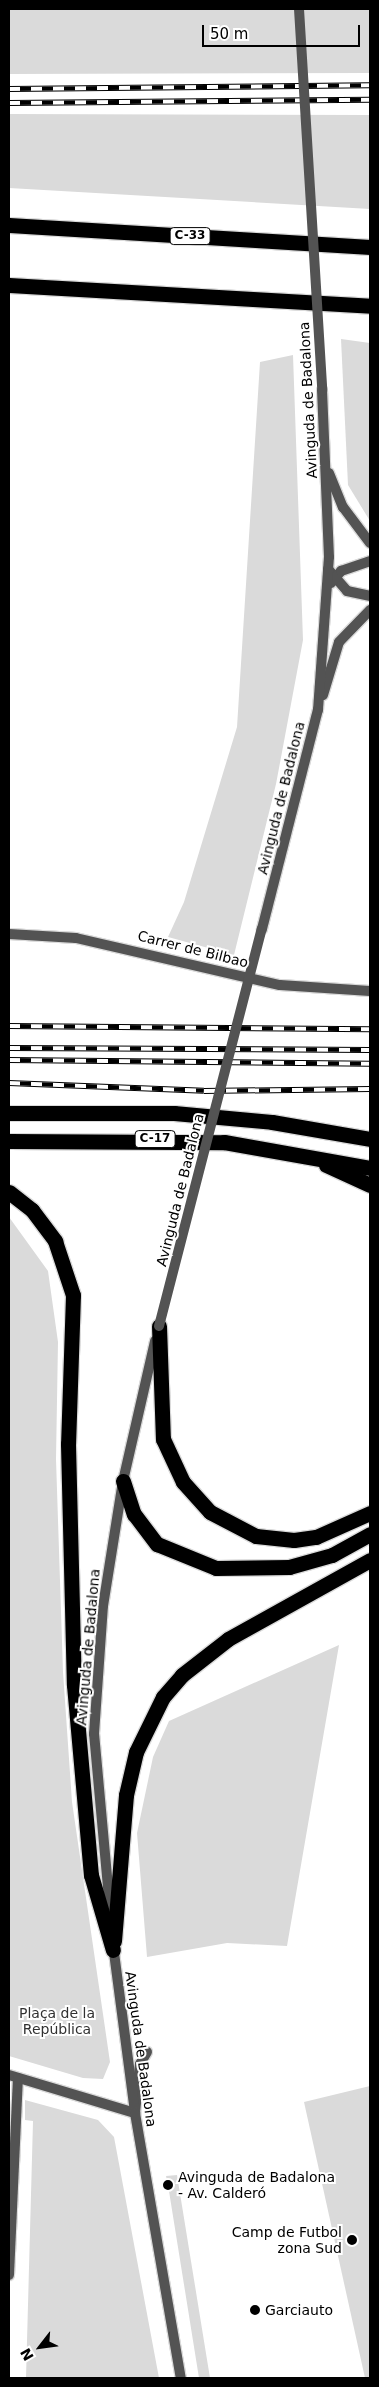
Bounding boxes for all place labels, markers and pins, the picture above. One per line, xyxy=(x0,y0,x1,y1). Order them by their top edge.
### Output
place label: Avinguda de Badalona - Av. Calderó xyxy=(178,2169,335,2202)
marker: Avinguda de Badalona - Av. Calderó xyxy=(162,2179,174,2191)
place label: Camp de Futbol zona Sud xyxy=(232,2224,342,2256)
marker: Camp de Futbol zona Sud xyxy=(346,2234,358,2246)
place label: Garciauto xyxy=(265,2302,333,2318)
marker: Garciauto xyxy=(249,2304,261,2316)

